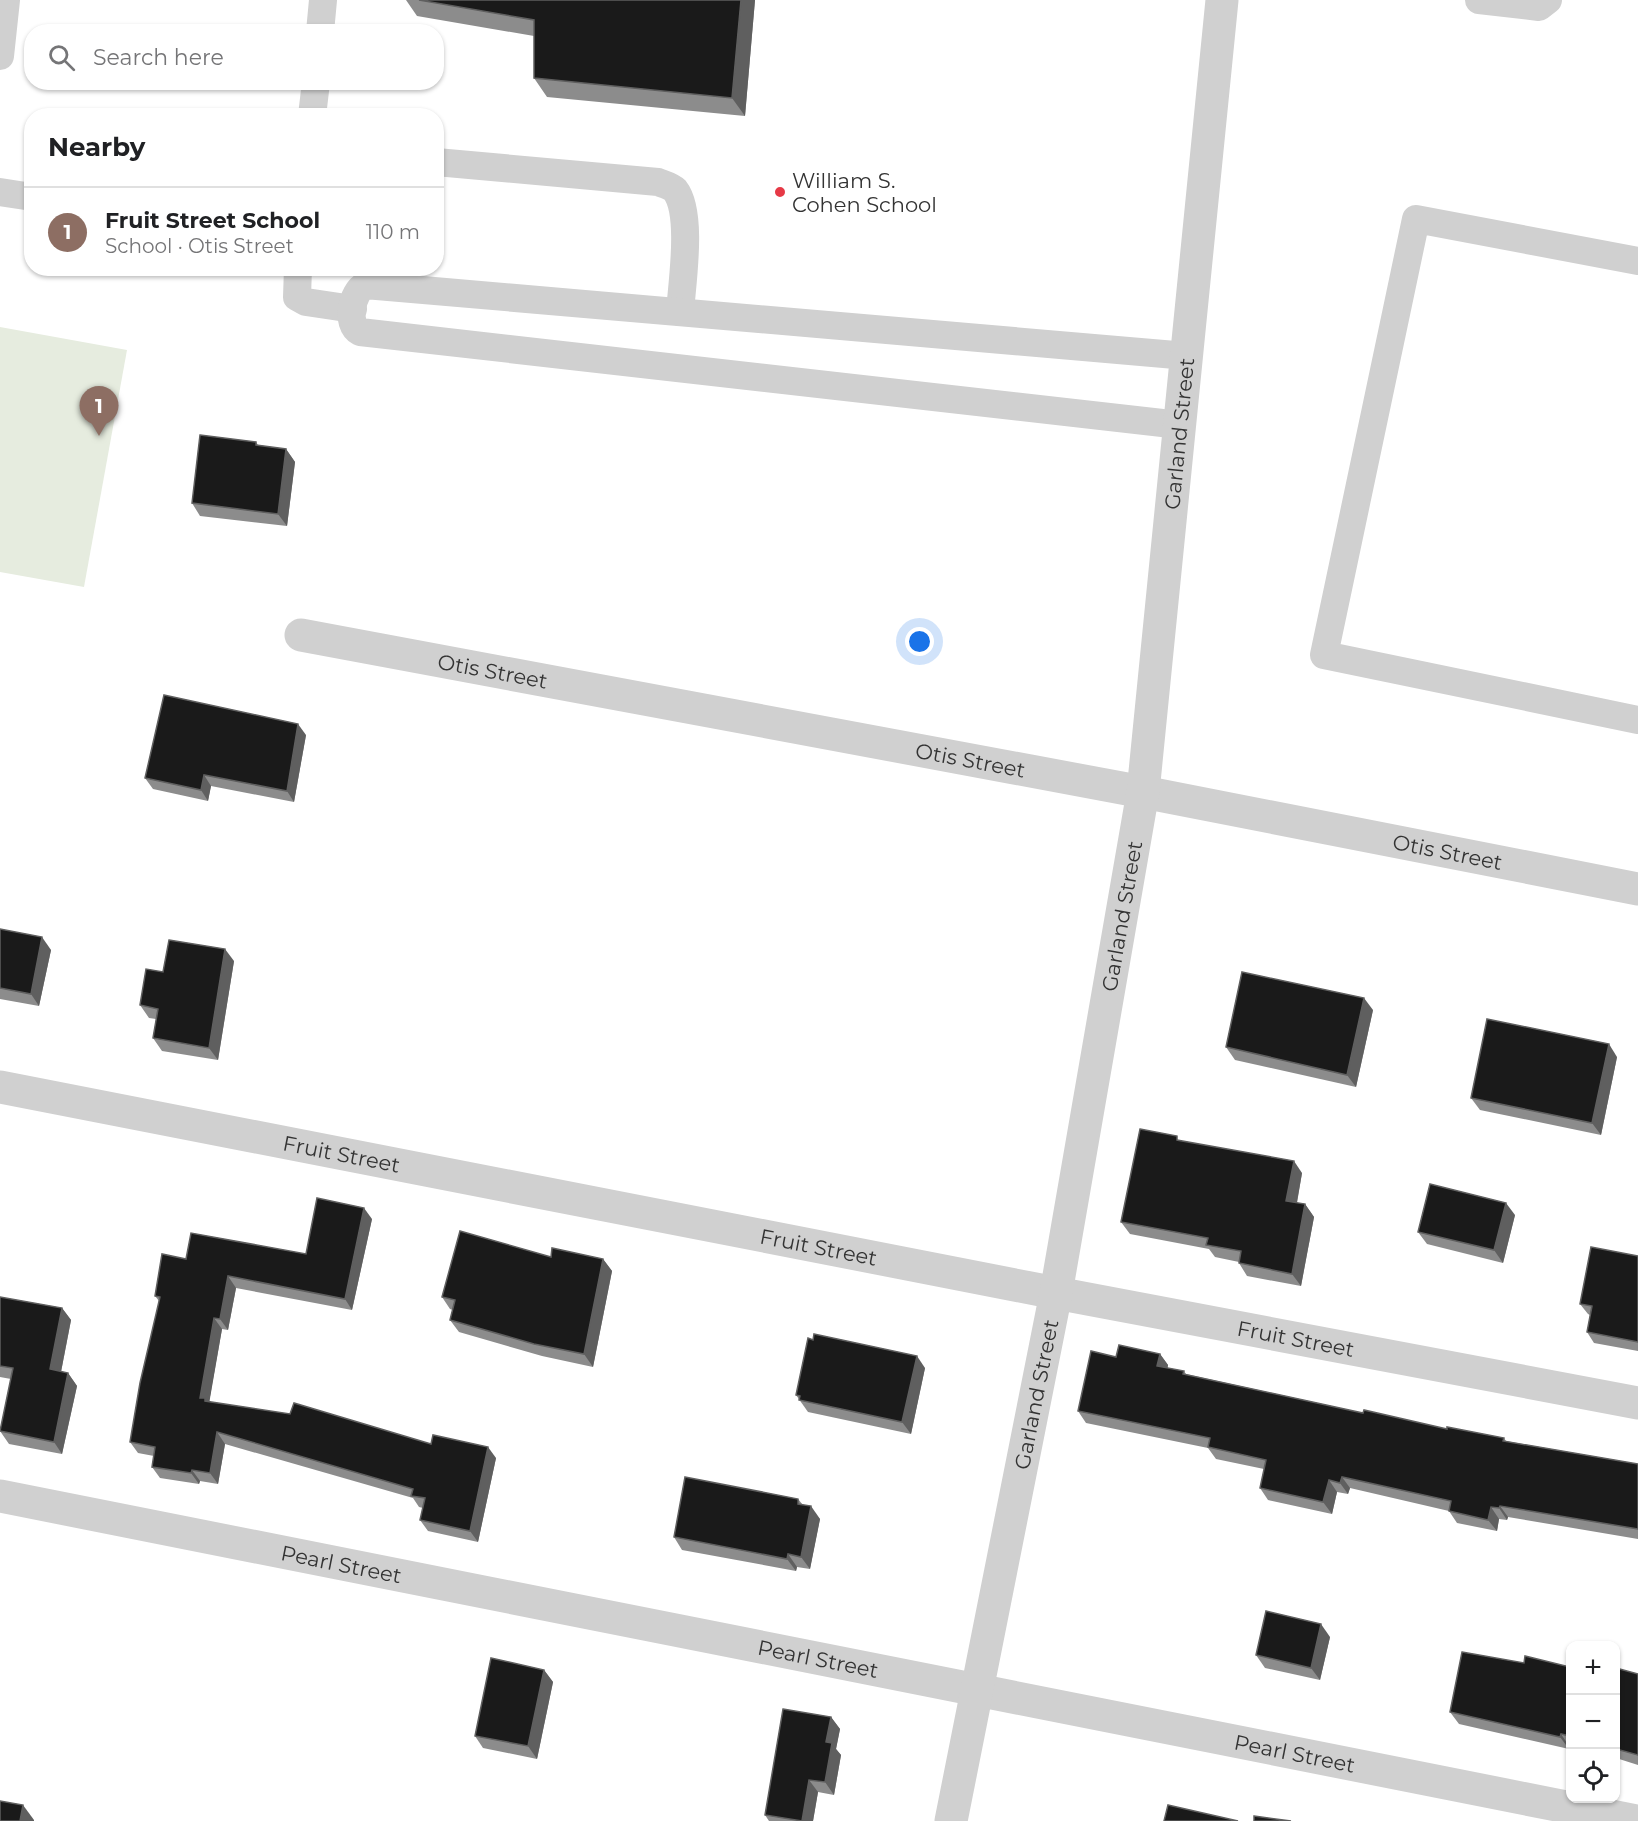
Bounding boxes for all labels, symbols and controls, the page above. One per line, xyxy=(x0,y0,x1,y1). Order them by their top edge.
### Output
search box xyxy=(24,24,444,90)
icon: search xyxy=(45,41,78,74)
text: Search here xyxy=(93,44,224,71)
text: Nearby xyxy=(48,131,145,163)
place label: William S. Cohen School xyxy=(792,168,937,217)
marker: William S. Cohen School xyxy=(773,185,787,199)
text: Fruit Street School xyxy=(105,207,320,234)
text: 1 xyxy=(64,220,71,244)
text: 110 m xyxy=(366,220,420,244)
text: School · Otis Street xyxy=(105,234,294,258)
street label: Garland Street xyxy=(1159,357,1199,511)
pin: 1 xyxy=(80,386,118,436)
your location xyxy=(905,627,934,656)
street label: Otis Street xyxy=(436,648,550,693)
street label: Otis Street xyxy=(914,737,1027,782)
street label: Otis Street xyxy=(1391,829,1505,875)
street label: Garland Street xyxy=(1096,839,1147,993)
street label: Fruit Street xyxy=(281,1130,402,1177)
street label: Fruit Street xyxy=(758,1223,879,1270)
street label: Fruit Street xyxy=(1235,1315,1356,1362)
street label: Garland Street xyxy=(1009,1317,1063,1472)
street label: Pearl Street xyxy=(279,1540,404,1588)
street label: Pearl Street xyxy=(756,1634,881,1683)
map controls xyxy=(1566,1641,1620,1803)
button: + xyxy=(1566,1641,1620,1695)
button: − xyxy=(1566,1695,1620,1749)
street label: Pearl Street xyxy=(1232,1729,1357,1777)
button: locate xyxy=(1566,1749,1620,1803)

